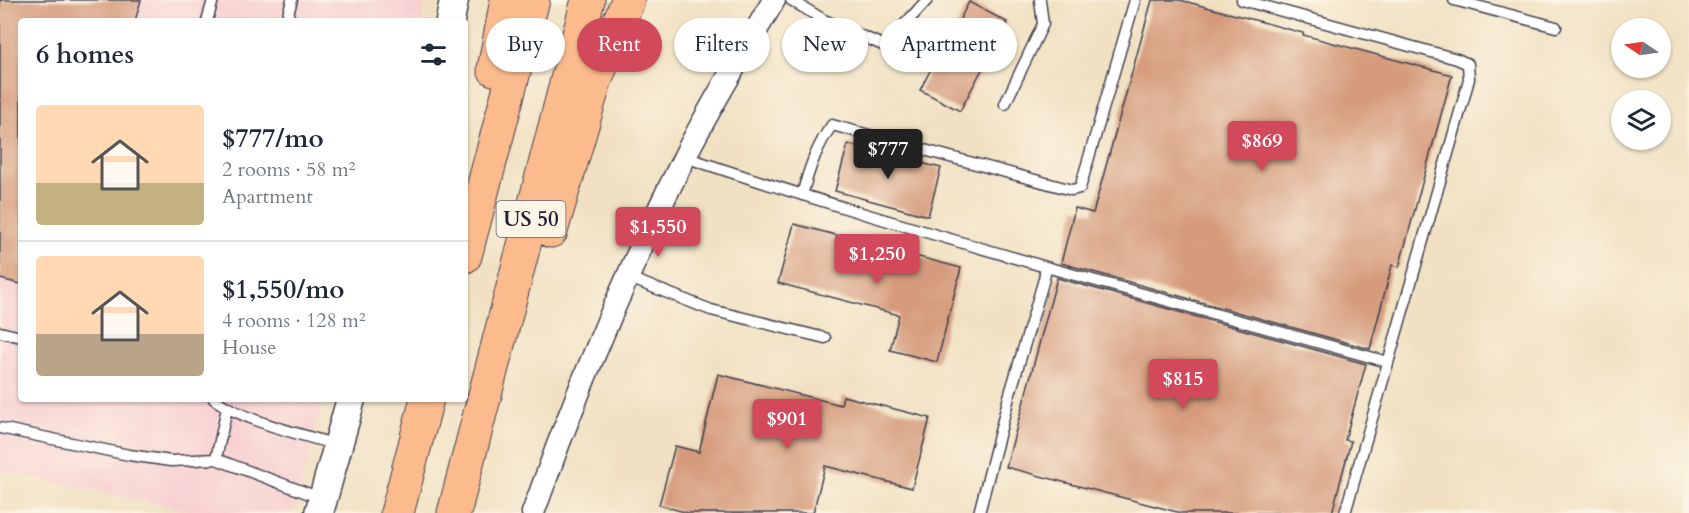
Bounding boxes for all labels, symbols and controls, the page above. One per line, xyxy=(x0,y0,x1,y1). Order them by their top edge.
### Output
chip: Buy xyxy=(486,18,565,72)
chip: Rent xyxy=(577,18,662,72)
chip: Filters xyxy=(674,18,770,72)
chip: New xyxy=(782,18,868,72)
chip: Apartment xyxy=(880,18,1017,72)
north arrow xyxy=(1611,18,1671,78)
map controls xyxy=(1611,18,1671,150)
text: 6 homes xyxy=(36,37,134,72)
icon: filters xyxy=(417,38,450,71)
button: layers xyxy=(1611,90,1671,150)
text: $777/mo xyxy=(222,121,324,156)
pin: $869 xyxy=(1226,121,1298,172)
text: $869 xyxy=(1242,127,1282,154)
icon: home xyxy=(84,129,156,201)
pin: $777 xyxy=(852,129,924,180)
text: $777 xyxy=(868,135,908,162)
text: 2 rooms · 58 m² xyxy=(222,156,355,183)
text: Apartment xyxy=(222,183,313,210)
road number: US 50 xyxy=(496,201,566,237)
pin: $1,550 xyxy=(609,207,707,258)
text: $1,550 xyxy=(629,213,687,240)
pin: $1,250 xyxy=(828,234,926,285)
text: $1,250 xyxy=(848,240,906,267)
text: $1,550/mo xyxy=(222,272,345,307)
icon: home xyxy=(84,280,156,352)
text: 4 rooms · 128 m² xyxy=(222,307,366,334)
text: House xyxy=(222,334,276,361)
pin: $815 xyxy=(1147,359,1219,410)
text: $815 xyxy=(1163,365,1203,392)
pin: $901 xyxy=(751,399,823,450)
text: $901 xyxy=(767,405,807,432)

